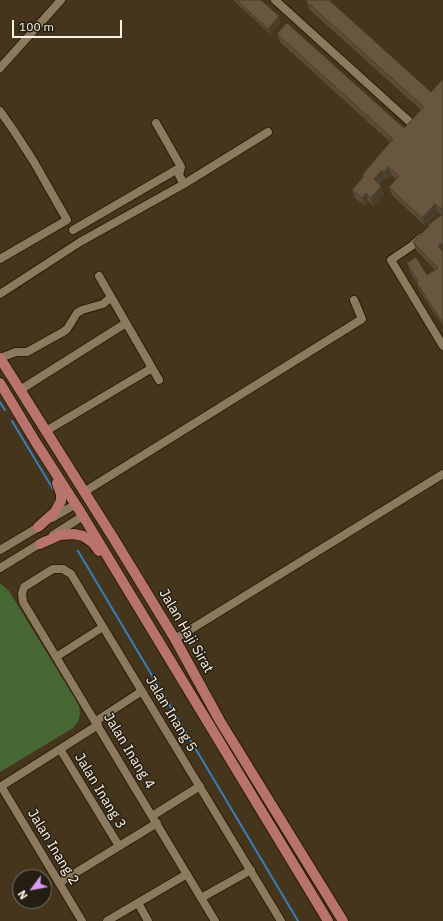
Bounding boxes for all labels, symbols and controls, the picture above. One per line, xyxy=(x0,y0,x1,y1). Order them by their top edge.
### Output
scale bar xyxy=(14,12,124,38)
text: 100 m xyxy=(19,19,54,34)
street label: Jalan Haji Sirat xyxy=(155,586,217,676)
street label: Jalan Inang 5 xyxy=(142,673,200,755)
street label: Jalan Inang 4 xyxy=(100,710,158,792)
street label: Jalan Inang 3 xyxy=(71,750,129,832)
street label: Jalan Inang 2 xyxy=(24,806,82,888)
north arrow xyxy=(12,869,52,909)
text: N xyxy=(15,888,31,902)

